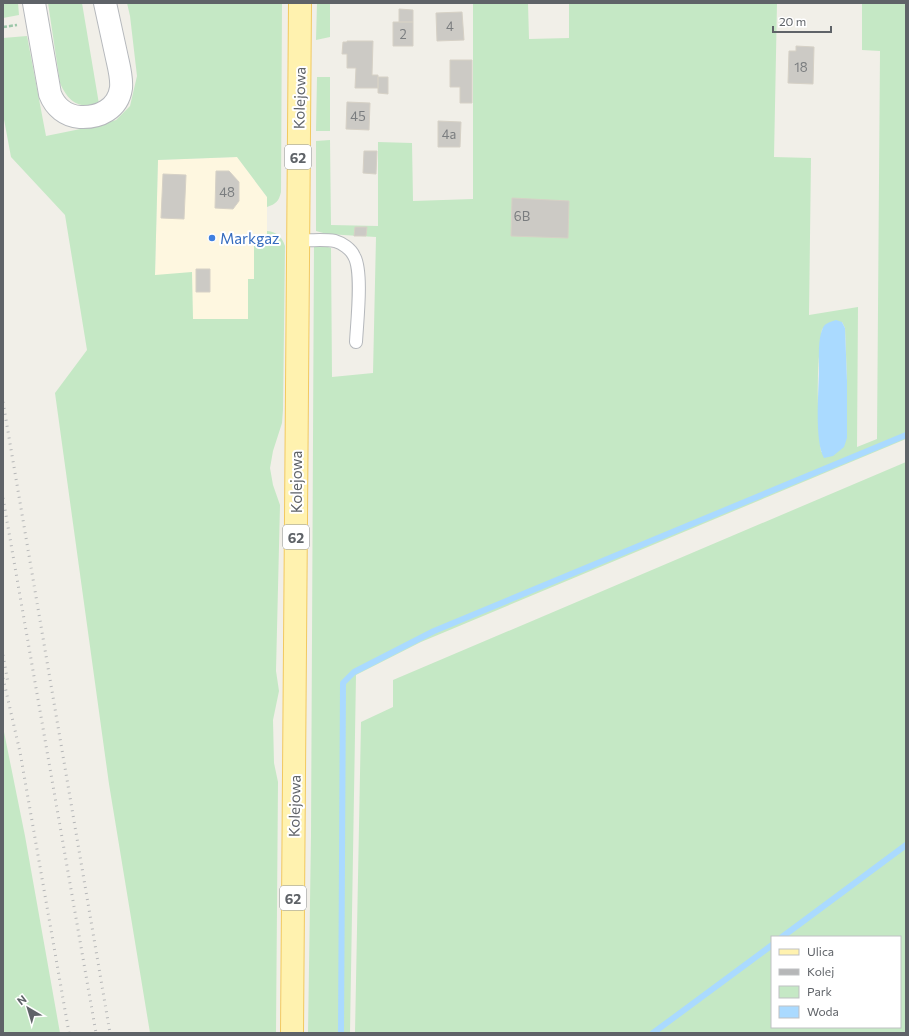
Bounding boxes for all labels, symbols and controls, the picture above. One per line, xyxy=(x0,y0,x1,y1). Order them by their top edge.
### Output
scale bar xyxy=(773,8,831,34)
text: 20 m xyxy=(779,14,806,28)
house number: 4 xyxy=(446,18,454,34)
house number: 2 xyxy=(399,26,407,42)
house number: 18 xyxy=(794,59,808,75)
street label: Kolejowa xyxy=(289,67,309,129)
house number: 45 xyxy=(350,108,366,124)
house number: 4a xyxy=(442,126,456,142)
road number: 62 xyxy=(285,145,311,169)
house number: 48 xyxy=(219,184,235,200)
house number: 6B xyxy=(514,208,530,224)
place label: Markgaz xyxy=(220,229,280,247)
marker: Markgaz xyxy=(207,233,217,243)
street label: Kolejowa xyxy=(287,451,305,513)
road number: 62 xyxy=(283,525,309,549)
street label: Kolejowa xyxy=(284,775,304,837)
road number: 62 xyxy=(280,886,306,910)
legend xyxy=(771,936,901,1028)
text: Ulica xyxy=(807,944,834,958)
text: Kolej xyxy=(807,964,834,978)
text: Park xyxy=(807,984,833,998)
north arrow xyxy=(8,988,48,1028)
text: N xyxy=(14,992,29,1007)
text: Woda xyxy=(807,1004,839,1018)

